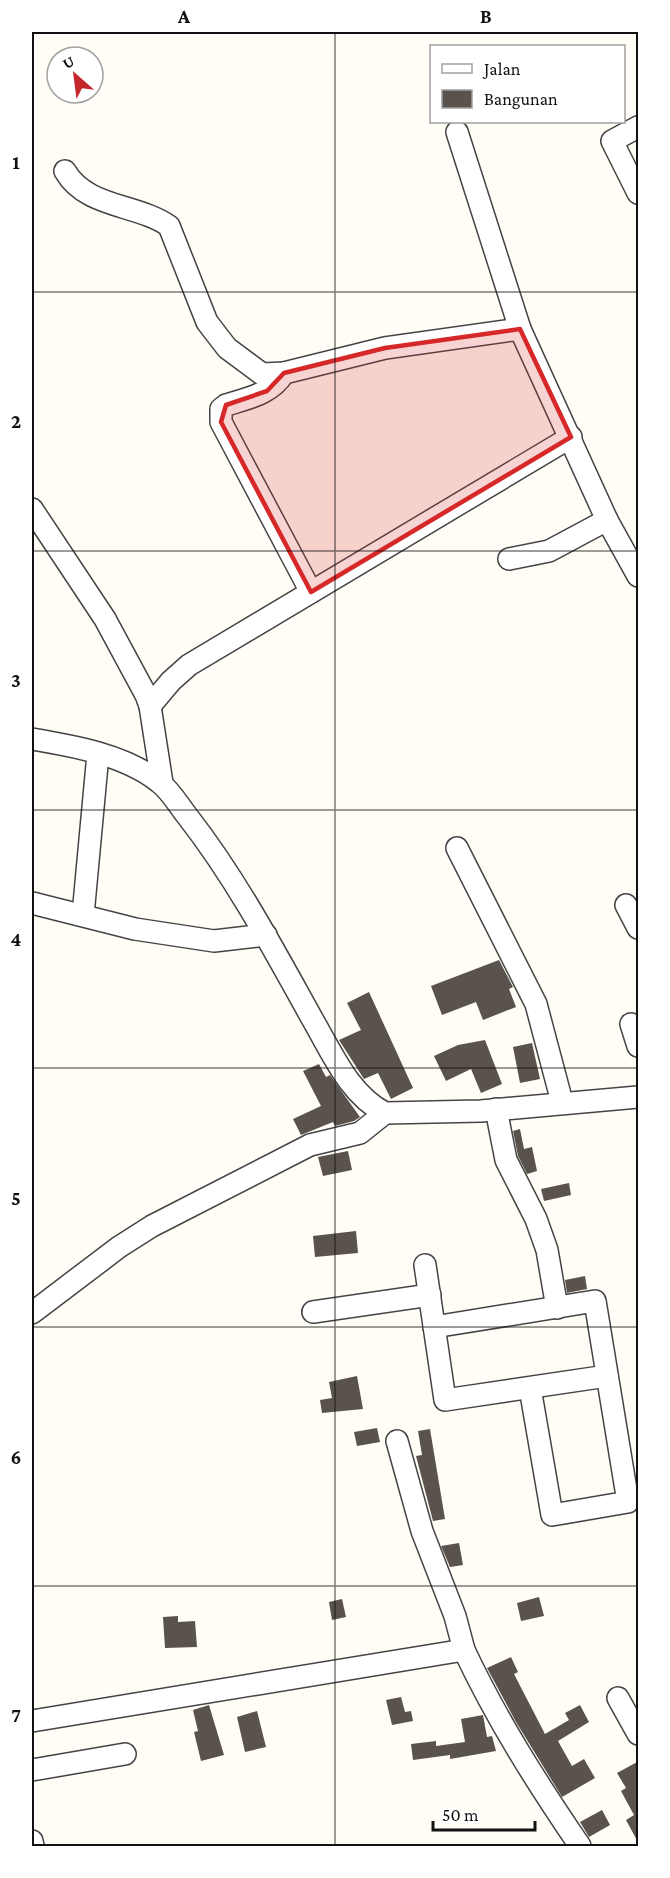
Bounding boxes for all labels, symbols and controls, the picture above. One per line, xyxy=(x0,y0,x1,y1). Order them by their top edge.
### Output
text: A xyxy=(177,5,191,27)
text: B xyxy=(480,5,492,27)
north arrow xyxy=(45,45,105,105)
legend xyxy=(430,45,625,123)
text: U xyxy=(59,52,77,72)
text: Jalan xyxy=(482,59,521,79)
text: Bangunan xyxy=(484,89,558,109)
text: 1 xyxy=(12,151,20,173)
text: 2 xyxy=(11,410,21,432)
text: 3 xyxy=(11,669,21,691)
text: 4 xyxy=(11,928,22,950)
text: 5 xyxy=(11,1187,21,1209)
text: 6 xyxy=(11,1446,21,1468)
text: 7 xyxy=(11,1704,21,1726)
scale bar xyxy=(433,1794,535,1832)
text: 50 m xyxy=(442,1805,479,1825)

